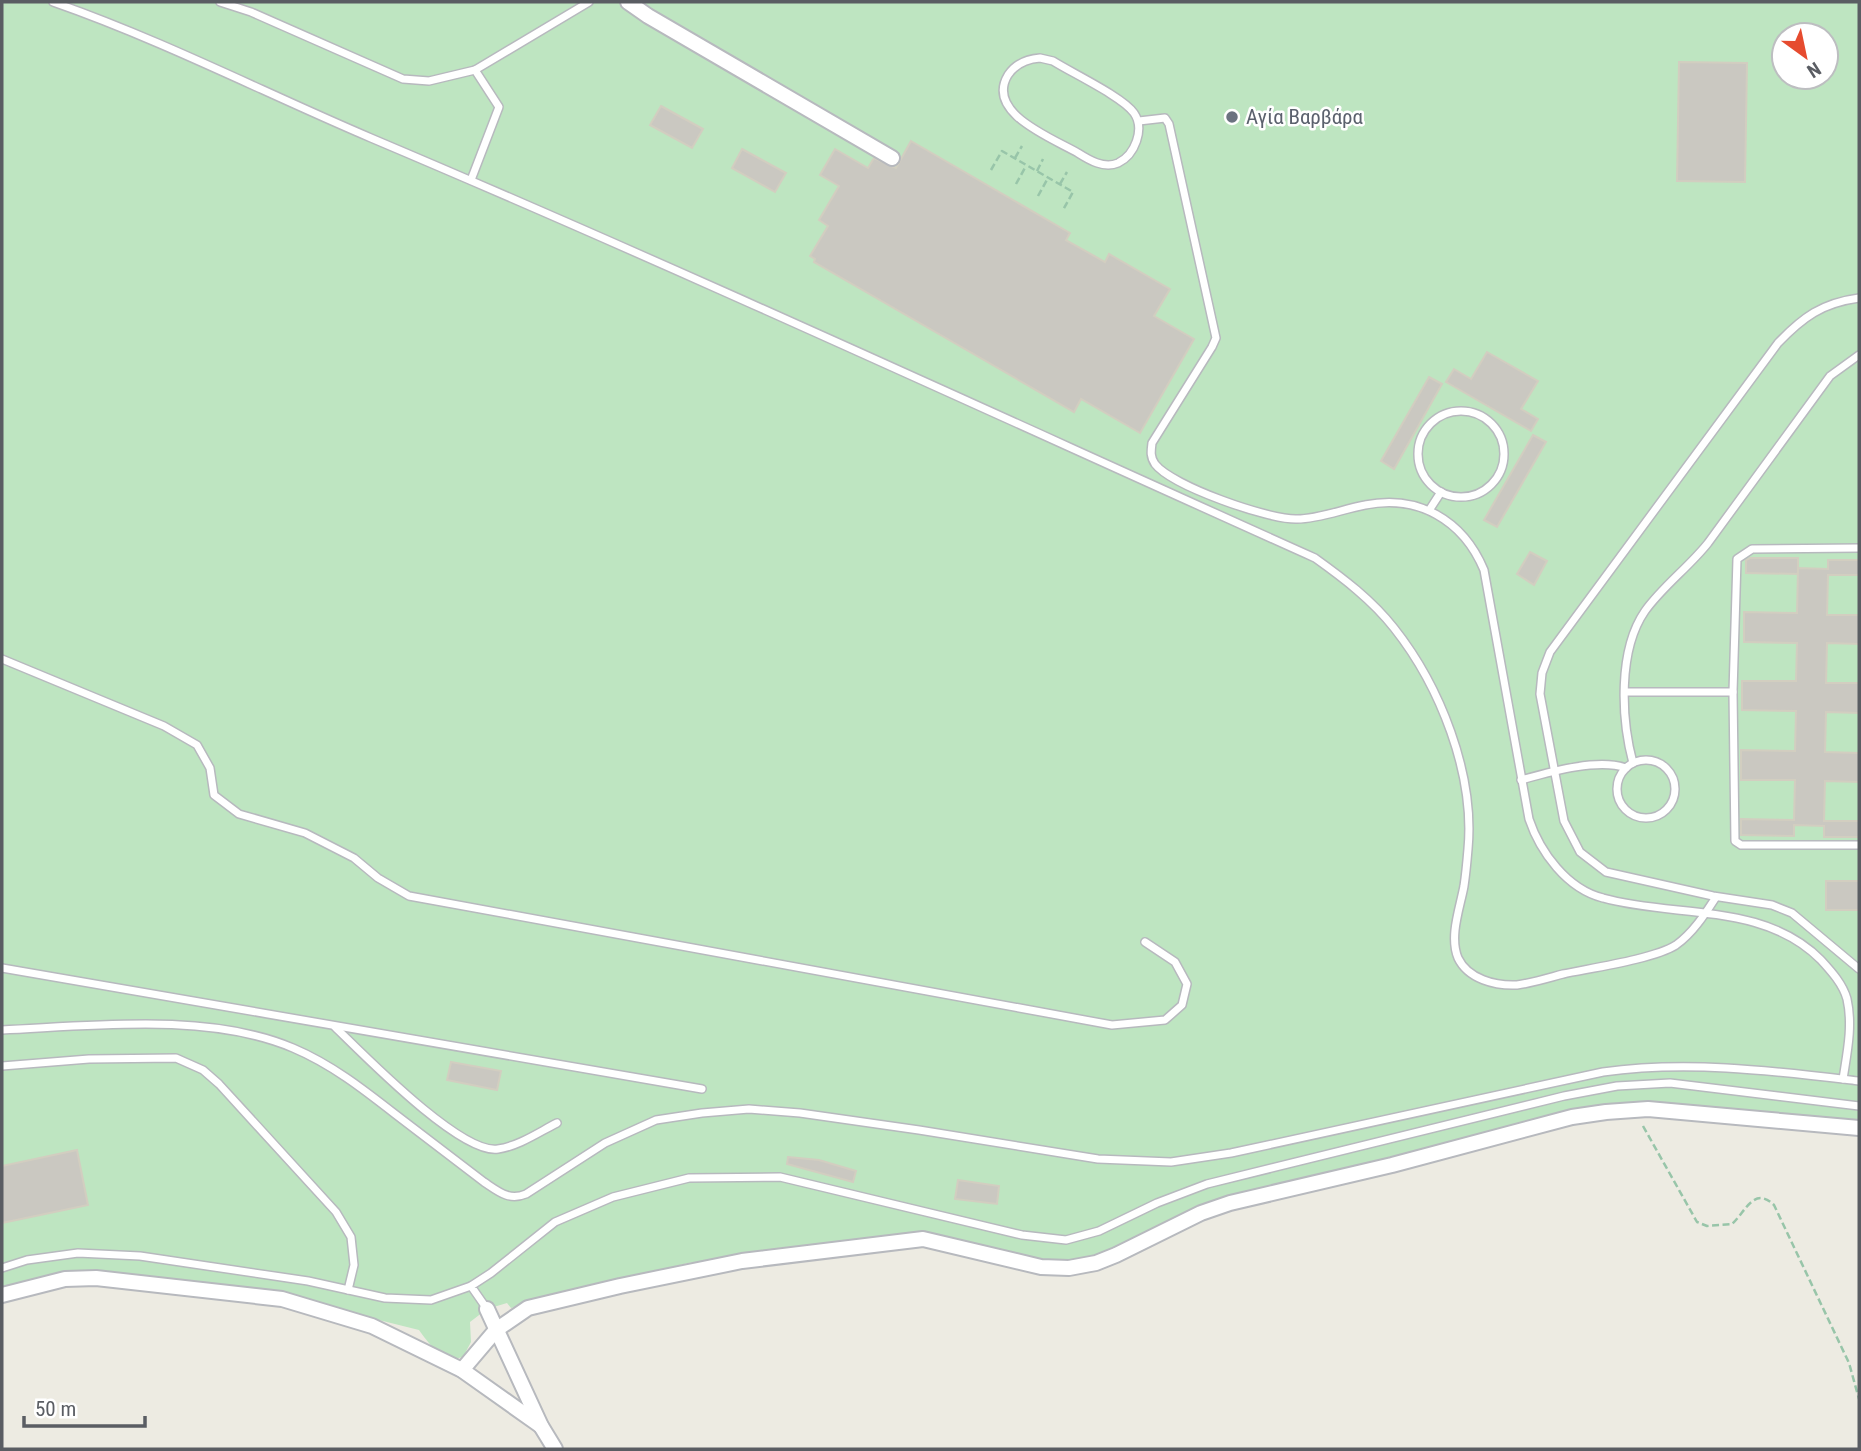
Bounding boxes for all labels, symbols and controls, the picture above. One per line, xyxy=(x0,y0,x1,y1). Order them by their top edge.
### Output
north arrow xyxy=(1770,21,1840,91)
text: N xyxy=(1803,57,1825,83)
place label: Αγία Βαρβάρα xyxy=(1246,105,1363,129)
marker: Αγία Βαρβάρα xyxy=(1224,109,1240,125)
scale bar xyxy=(24,1384,145,1428)
text: 50 m xyxy=(35,1397,76,1421)

